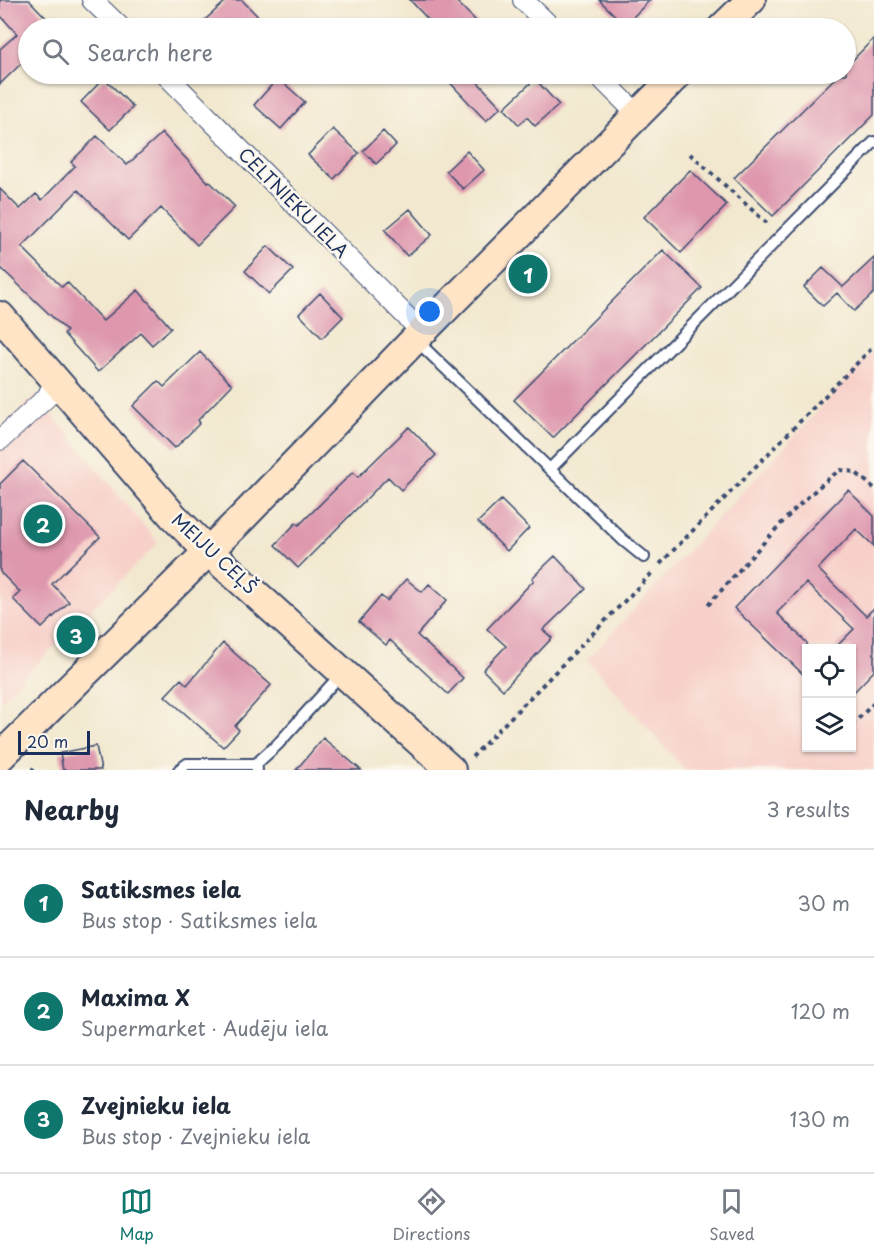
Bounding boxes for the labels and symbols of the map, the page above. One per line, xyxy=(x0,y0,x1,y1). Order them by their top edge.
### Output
street label: CELTNIEKU IELA xyxy=(233,141,355,263)
pin: 1 xyxy=(508,252,548,296)
your location xyxy=(415,297,444,326)
pin: 2 xyxy=(24,502,63,546)
street label: MEIJU CEĻŠ xyxy=(166,506,264,600)
pin: 3 xyxy=(56,612,96,658)
scale bar xyxy=(18,728,90,756)

